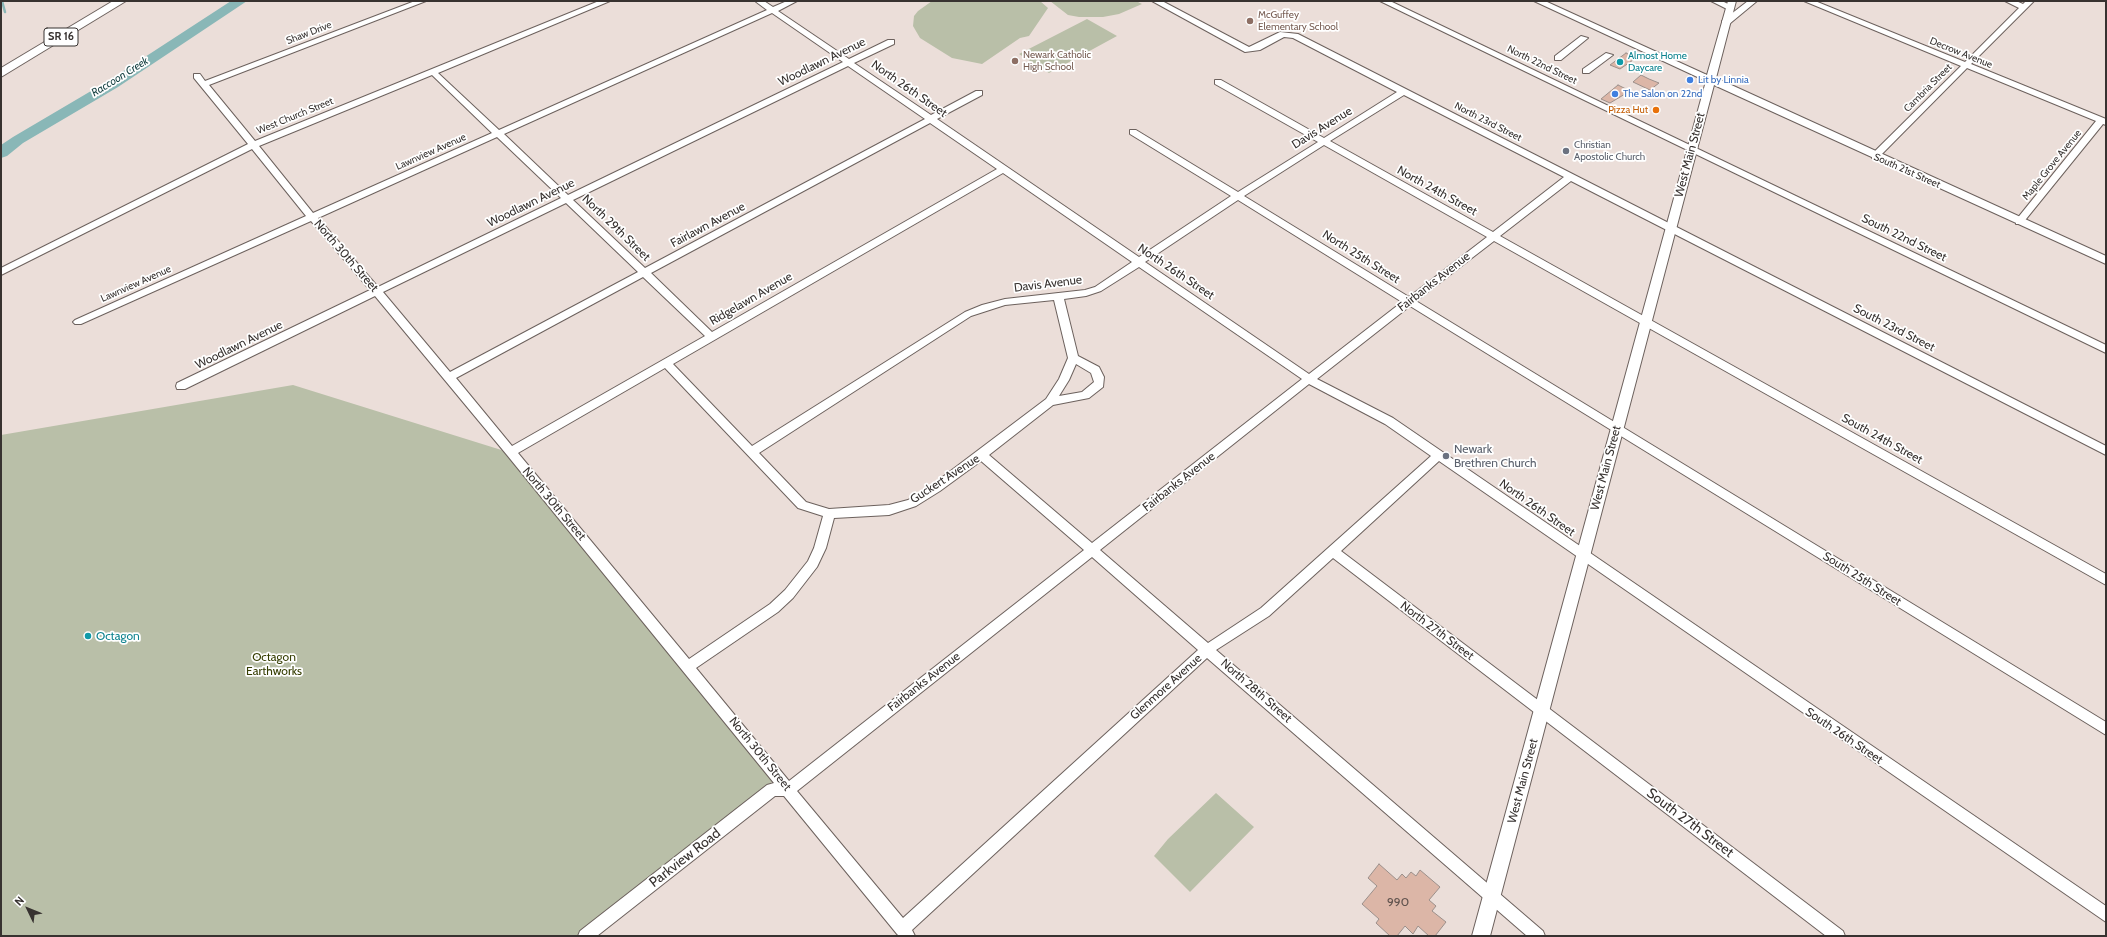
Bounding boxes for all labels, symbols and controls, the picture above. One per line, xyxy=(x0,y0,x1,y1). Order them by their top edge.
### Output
place label: McGuffey Elementary School xyxy=(1258,9,1338,32)
marker: McGuffey Elementary School xyxy=(1245,16,1255,26)
street label: Shaw Drive xyxy=(285,19,333,47)
road number: SR 16 xyxy=(44,28,78,46)
street label: Woodlawn Avenue xyxy=(776,35,868,89)
street label: Decrow Avenue xyxy=(1928,35,1994,71)
street label: North 22nd Street xyxy=(1505,43,1579,87)
place label: Newark Catholic High School xyxy=(1023,49,1091,72)
place label: Almost Home Daycare xyxy=(1628,50,1687,74)
water label: Raccoon Creek xyxy=(89,54,151,100)
marker: Newark Catholic High School xyxy=(1010,56,1020,66)
marker: Almost Home Daycare xyxy=(1615,57,1625,67)
street label: North 26th Street xyxy=(868,58,950,120)
street label: Cambria Street xyxy=(1901,61,1955,115)
place label: Lit by Linnia xyxy=(1698,74,1749,86)
marker: Lit by Linnia xyxy=(1685,75,1695,85)
place label: The Salon on 22nd xyxy=(1623,88,1702,100)
marker: The Salon on 22nd xyxy=(1610,89,1620,99)
street label: West Church Street xyxy=(255,95,335,137)
street label: North 23rd Street xyxy=(1452,100,1524,144)
street label: Davis Avenue xyxy=(1289,104,1355,152)
place label: Pizza Hut xyxy=(1608,104,1648,116)
marker: Pizza Hut xyxy=(1651,105,1661,115)
street label: West Main Street xyxy=(1672,111,1708,199)
street label: Maple Grove Avenue xyxy=(2020,127,2084,203)
street label: Lawnview Avenue xyxy=(394,131,468,173)
place label: Christian Apostolic Church xyxy=(1574,139,1645,162)
marker: Christian Apostolic Church xyxy=(1561,146,1571,156)
street label: South 21st Street xyxy=(1872,151,1942,191)
street label: North 24th Street xyxy=(1394,163,1480,219)
street label: Woodlawn Avenue xyxy=(485,176,577,230)
street label: North 29th Street xyxy=(579,192,653,264)
street label: Fairlawn Avenue xyxy=(668,199,748,251)
street label: South 22nd Street xyxy=(1859,211,1949,265)
street label: North 30th Street xyxy=(311,217,381,295)
street label: North 25th Street xyxy=(1320,227,1402,287)
street label: North 26th Street xyxy=(1135,241,1217,303)
street label: Fairbanks Avenue xyxy=(1395,249,1473,315)
street label: Lawnview Avenue xyxy=(99,263,173,305)
street label: Ridgelawn Avenue xyxy=(707,269,795,329)
street label: Davis Avenue xyxy=(1013,273,1083,295)
street label: South 23rd Street xyxy=(1851,301,1937,355)
street label: Woodlawn Avenue xyxy=(193,318,285,372)
street label: South 24th Street xyxy=(1839,411,1925,467)
street label: West Main Street xyxy=(1588,424,1624,512)
place label: Newark Brethren Church xyxy=(1454,442,1536,470)
street label: Fairbanks Avenue xyxy=(1140,449,1218,515)
street label: Guckert Avenue xyxy=(908,451,982,507)
marker: Newark Brethren Church xyxy=(1441,451,1451,461)
street label: North 30th Street xyxy=(519,465,589,543)
street label: North 26th Street xyxy=(1496,477,1578,539)
street label: South 25th Street xyxy=(1820,549,1904,609)
street label: North 27th Street xyxy=(1397,599,1477,663)
place label: Octagon xyxy=(96,629,140,643)
marker: Octagon xyxy=(83,631,93,641)
street label: Fairbanks Avenue xyxy=(885,649,963,715)
park label: Octagon Earthworks xyxy=(246,650,302,678)
street label: Glenmore Avenue xyxy=(1127,651,1205,723)
street label: North 28th Street xyxy=(1217,656,1295,726)
street label: South 26th Street xyxy=(1803,705,1885,767)
street label: North 30th Street xyxy=(726,714,794,794)
street label: West Main Street xyxy=(1505,737,1541,825)
street label: South 27th Street xyxy=(1643,785,1737,861)
street label: Parkview Road xyxy=(646,825,724,891)
north arrow xyxy=(8,889,48,929)
text: N xyxy=(11,893,27,908)
house number: 990 xyxy=(1387,895,1409,909)

